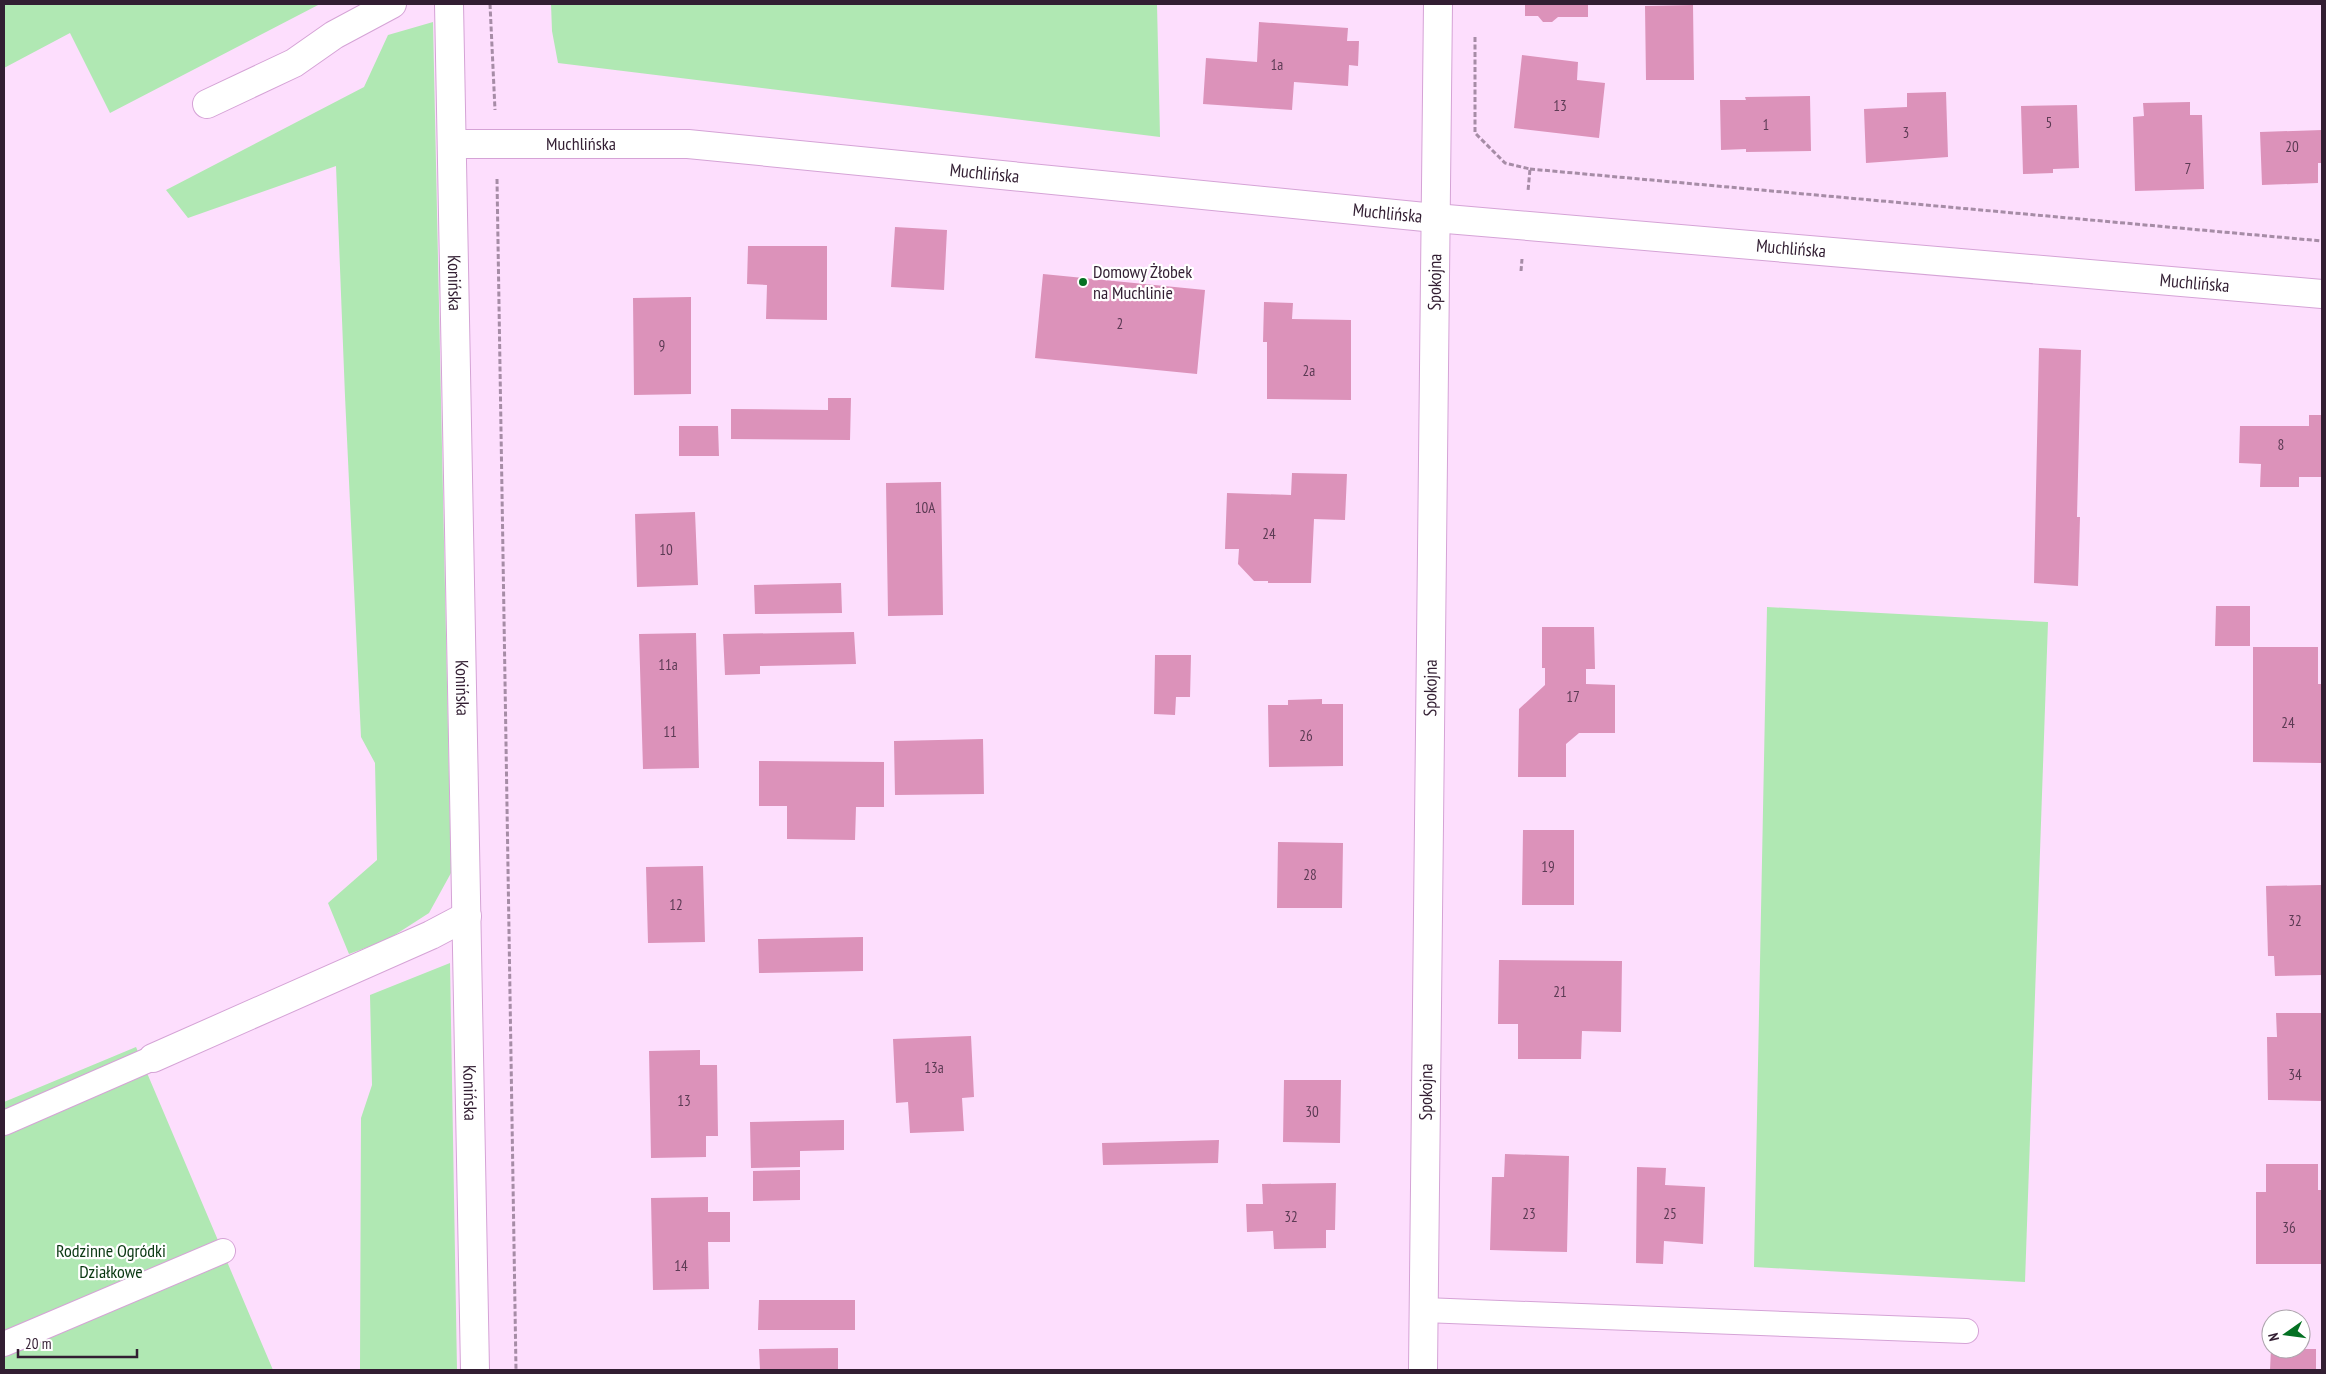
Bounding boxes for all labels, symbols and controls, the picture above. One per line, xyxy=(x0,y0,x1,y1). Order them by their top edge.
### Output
house number: 1a xyxy=(1271,55,1283,74)
house number: 13 xyxy=(1553,96,1567,115)
house number: 5 xyxy=(2046,113,2052,132)
house number: 1 xyxy=(1763,115,1769,134)
house number: 3 xyxy=(1903,123,1909,142)
street label: Muchlińska xyxy=(546,132,616,155)
house number: 20 xyxy=(2285,137,2299,156)
street label: Muchlińska xyxy=(949,158,1021,188)
house number: 7 xyxy=(2185,159,2191,178)
street label: Muchlińska xyxy=(1352,198,1424,228)
street label: Muchlińska xyxy=(1755,234,1827,262)
street label: Spokojna xyxy=(1423,253,1446,311)
street label: Konińska xyxy=(443,255,467,311)
place label: Domowy Żłobek na Muchlinie xyxy=(1093,260,1192,304)
street label: Muchlińska xyxy=(2159,268,2230,297)
marker: Domowy Żłobek na Muchlinie xyxy=(1077,276,1089,288)
house number: 2 xyxy=(1117,314,1123,333)
house number: 9 xyxy=(659,336,665,355)
house number: 2a xyxy=(1303,361,1315,380)
house number: 8 xyxy=(2278,435,2284,454)
house number: 10A xyxy=(915,498,936,517)
house number: 24 xyxy=(1262,524,1276,543)
house number: 10 xyxy=(659,540,673,559)
house number: 11a xyxy=(658,655,678,674)
street label: Spokojna xyxy=(1418,659,1442,717)
street label: Konińska xyxy=(450,660,475,716)
house number: 17 xyxy=(1566,687,1580,706)
house number: 24 xyxy=(2281,713,2295,732)
house number: 11 xyxy=(663,722,677,741)
house number: 26 xyxy=(1299,726,1313,745)
house number: 19 xyxy=(1541,857,1555,876)
house number: 28 xyxy=(1303,865,1317,884)
house number: 12 xyxy=(669,895,683,914)
house number: 32 xyxy=(2288,911,2302,930)
house number: 21 xyxy=(1553,982,1567,1001)
house number: 13a xyxy=(924,1058,944,1077)
street label: Spokojna xyxy=(1414,1063,1437,1121)
street label: Konińska xyxy=(458,1065,482,1121)
house number: 34 xyxy=(2288,1065,2302,1084)
house number: 13 xyxy=(677,1091,691,1110)
house number: 30 xyxy=(1305,1102,1319,1121)
house number: 23 xyxy=(1522,1204,1536,1223)
house number: 25 xyxy=(1663,1204,1677,1223)
house number: 32 xyxy=(1284,1207,1298,1226)
house number: 36 xyxy=(2282,1218,2296,1237)
park label: Rodzinne Ogródki Działkowe xyxy=(56,1239,166,1283)
house number: 14 xyxy=(674,1256,688,1275)
north arrow xyxy=(2261,1309,2311,1359)
scale bar xyxy=(18,1326,136,1358)
text: N xyxy=(2264,1331,2283,1343)
text: 20 m xyxy=(25,1334,51,1353)

